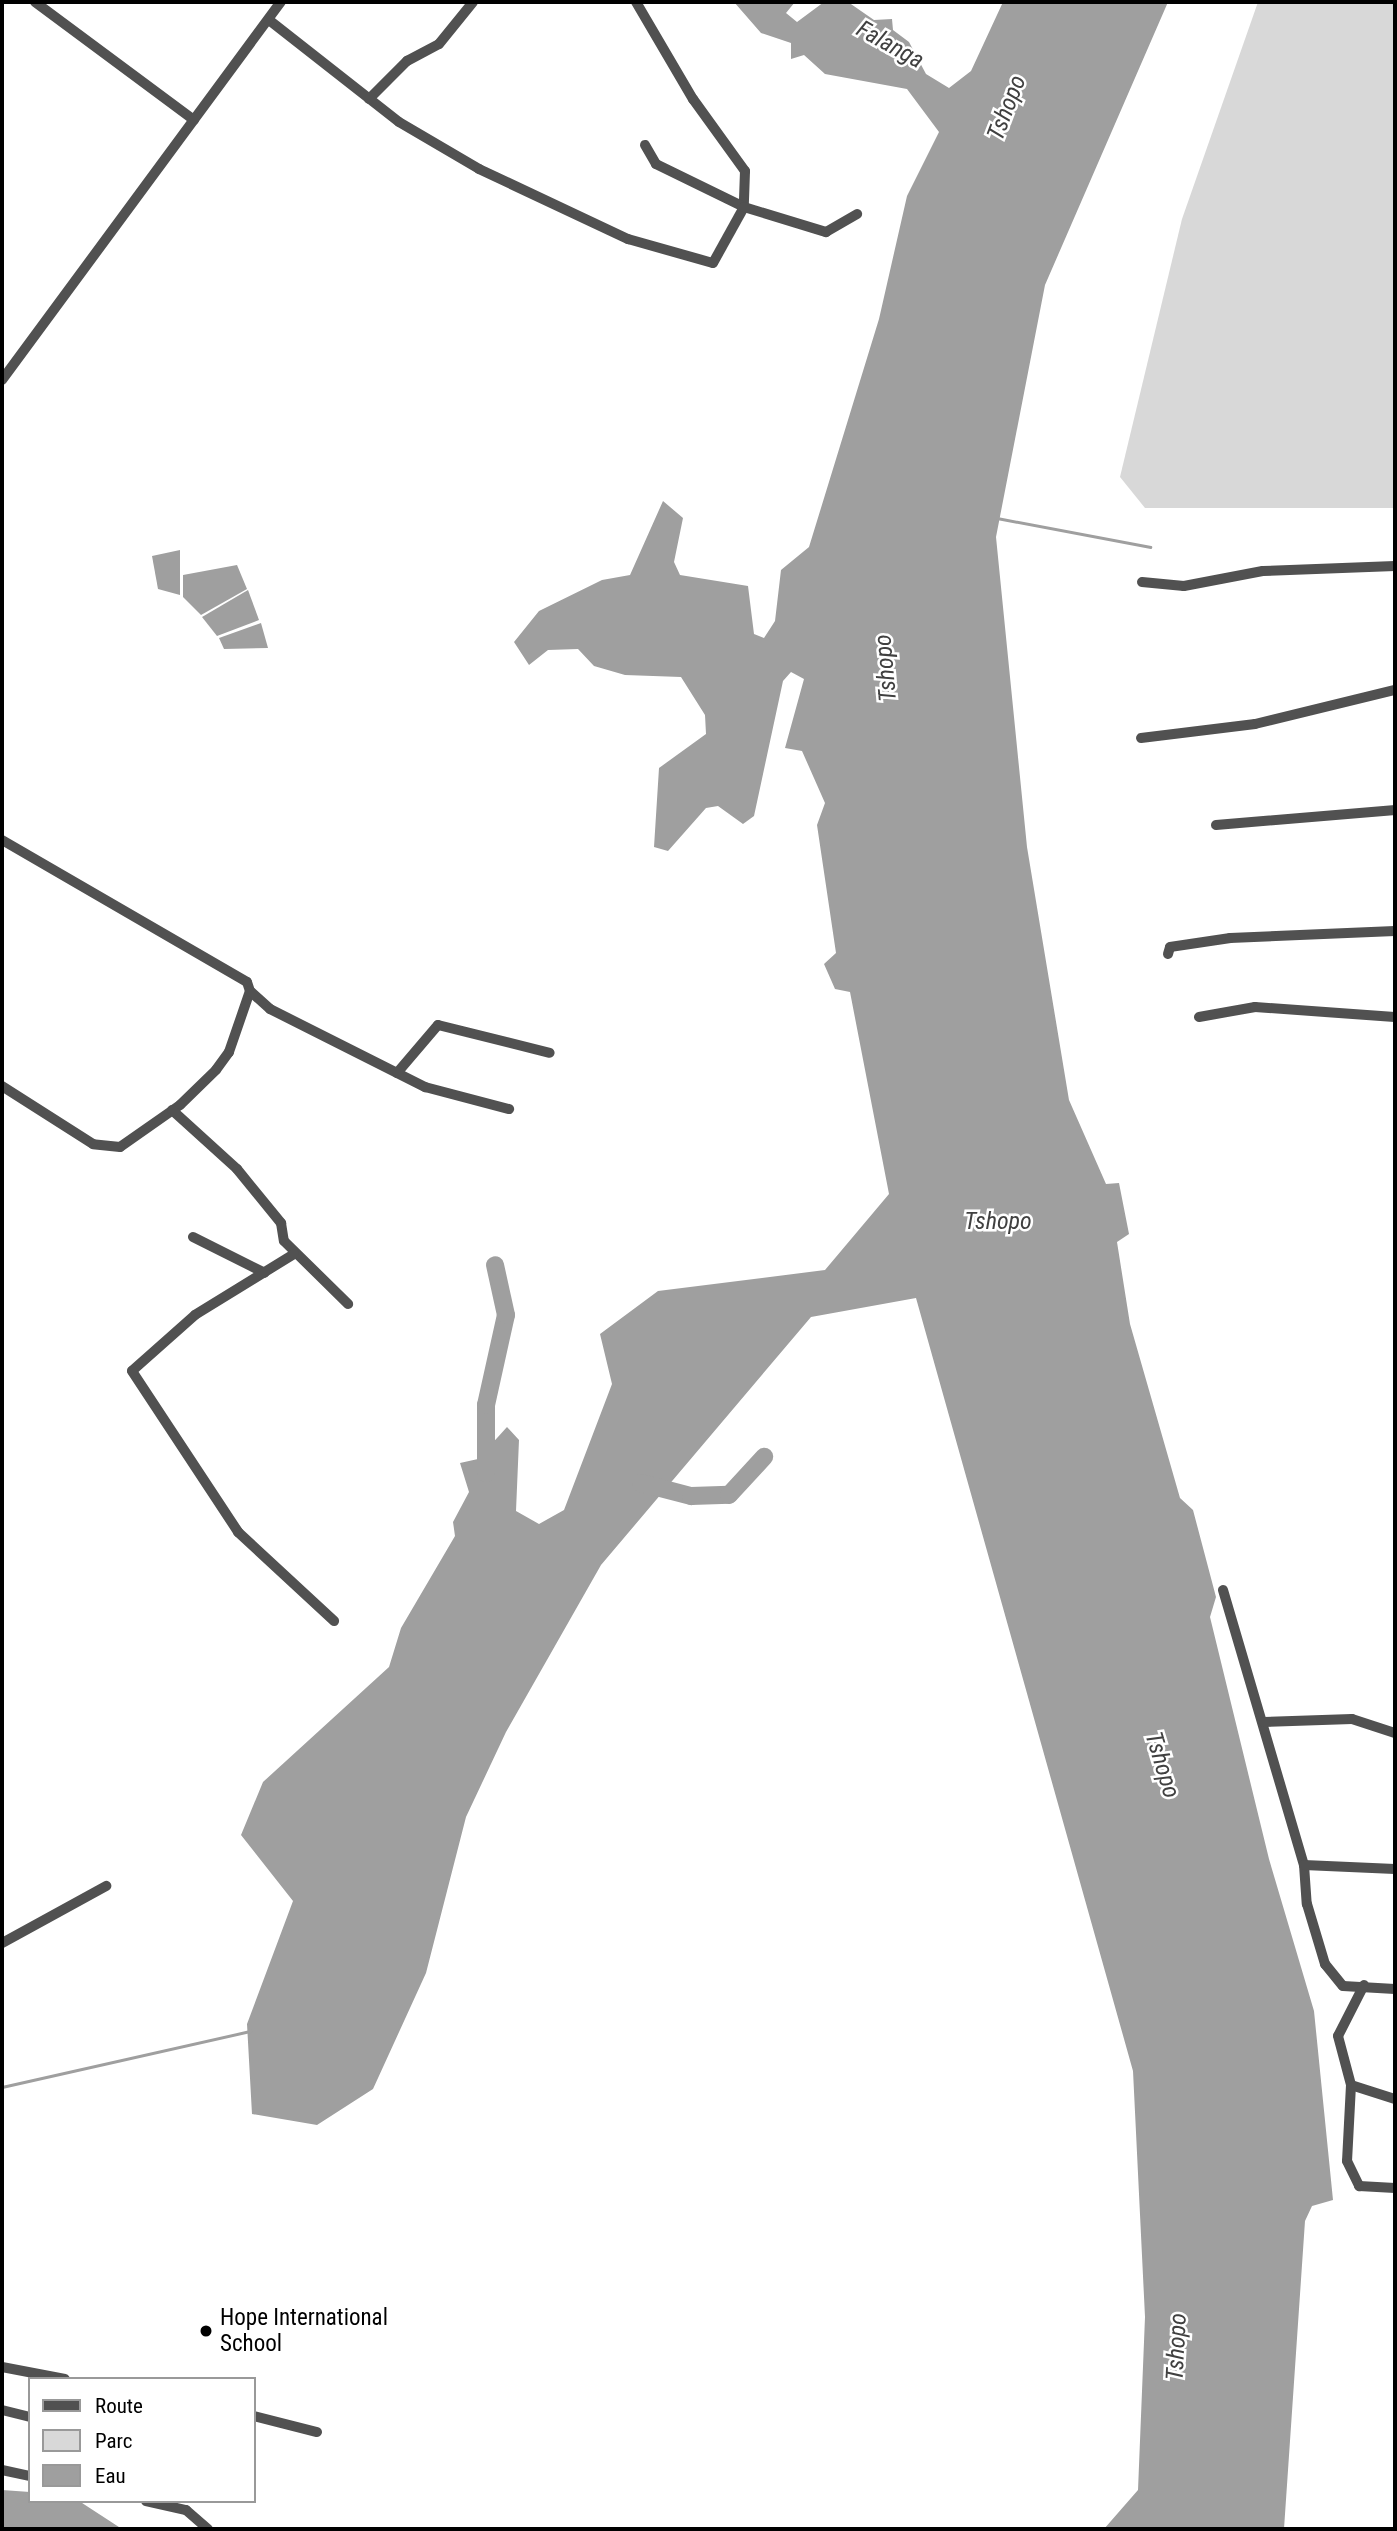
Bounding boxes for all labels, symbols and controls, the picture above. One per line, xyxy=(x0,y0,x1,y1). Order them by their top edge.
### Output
water label: Falanga xyxy=(851,15,929,75)
water label: Tshopo xyxy=(981,71,1033,145)
water label: Tshopo xyxy=(869,633,903,703)
water label: Tshopo xyxy=(964,1208,1032,1236)
water label: Tshopo xyxy=(1138,1729,1186,1801)
place label: Hope International School xyxy=(220,2304,388,2358)
water label: Tshopo xyxy=(1161,2313,1193,2381)
marker: Hope International School xyxy=(198,2323,214,2339)
legend xyxy=(28,2377,256,2503)
text: Route xyxy=(95,2394,143,2418)
text: Parc xyxy=(95,2429,133,2453)
text: Eau xyxy=(95,2464,126,2488)

